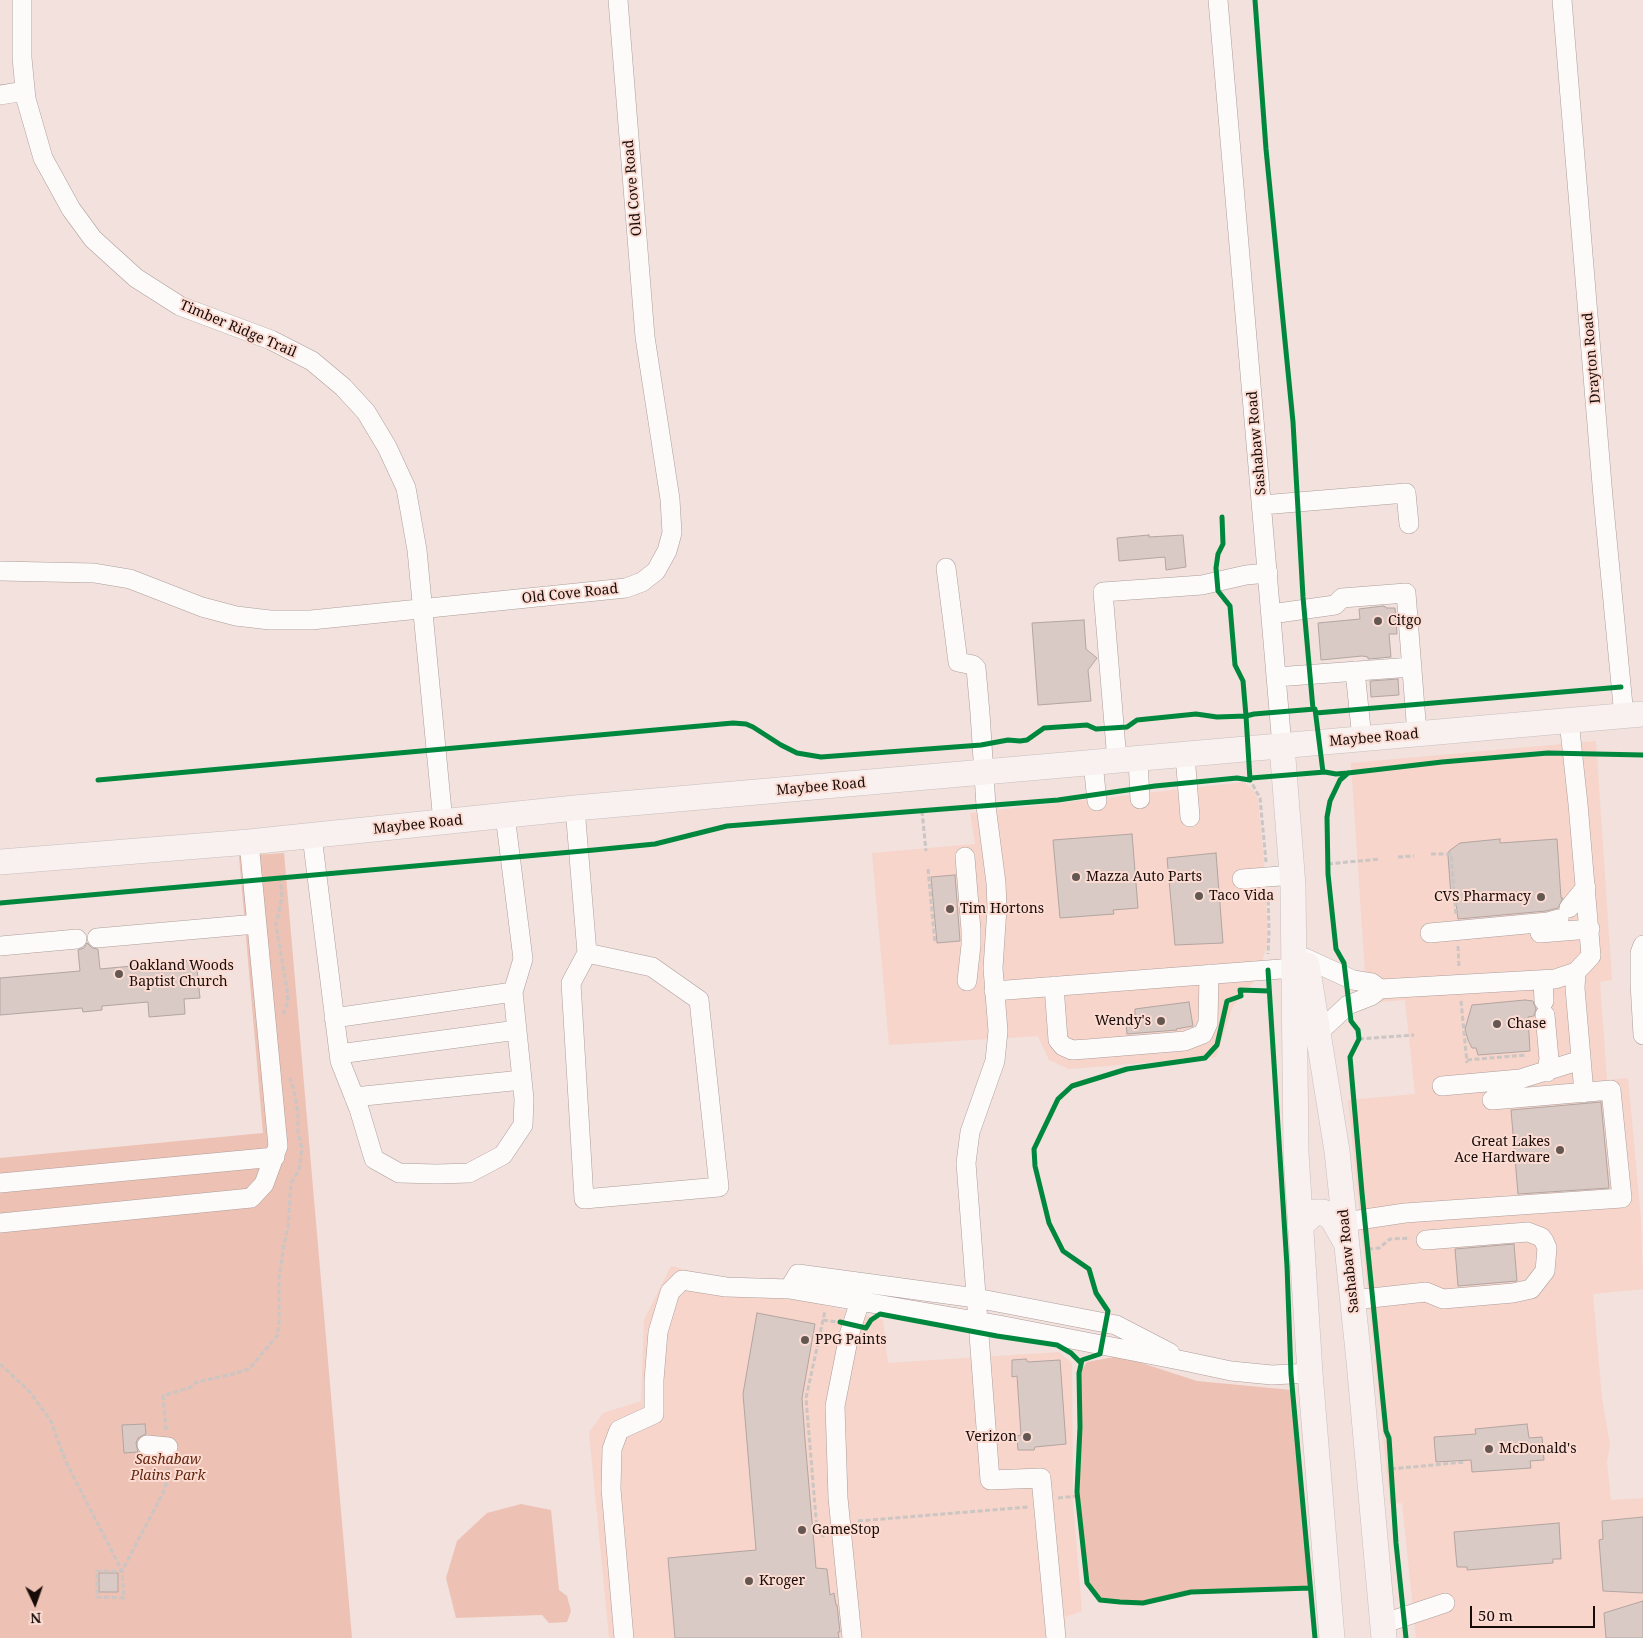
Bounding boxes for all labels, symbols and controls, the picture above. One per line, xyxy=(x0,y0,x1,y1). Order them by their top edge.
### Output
street label: Old Cove Road xyxy=(620,139,646,237)
street label: Timber Ridge Trail xyxy=(177,297,299,361)
street label: Drayton Road xyxy=(1580,312,1604,404)
street label: Sashabaw Road xyxy=(1244,390,1270,496)
street label: Old Cove Road xyxy=(521,581,619,607)
place label: Citgo xyxy=(1388,613,1422,629)
marker: Citgo xyxy=(1372,615,1384,627)
street label: Maybee Road xyxy=(1329,726,1419,750)
street label: Maybee Road xyxy=(776,775,866,799)
street label: Maybee Road xyxy=(373,812,463,838)
place label: Mazza Auto Parts xyxy=(1086,869,1202,885)
marker: Mazza Auto Parts xyxy=(1070,871,1082,883)
place label: Taco Vida xyxy=(1209,888,1274,904)
place label: CVS Pharmacy xyxy=(1434,889,1531,905)
marker: Taco Vida xyxy=(1193,890,1205,902)
marker: CVS Pharmacy xyxy=(1535,891,1547,903)
place label: Tim Hortons xyxy=(960,901,1044,917)
marker: Tim Hortons xyxy=(944,903,956,915)
place label: Oakland Woods Baptist Church xyxy=(129,958,234,990)
marker: Oakland Woods Baptist Church xyxy=(113,968,125,980)
place label: Wendy's xyxy=(1095,1013,1151,1029)
marker: Wendy's xyxy=(1155,1015,1167,1027)
place label: Chase xyxy=(1507,1016,1546,1032)
marker: Chase xyxy=(1491,1018,1503,1030)
place label: Great Lakes Ace Hardware xyxy=(1454,1134,1550,1166)
marker: Great Lakes Ace Hardware xyxy=(1554,1144,1566,1156)
street label: Sashabaw Road xyxy=(1335,1208,1363,1314)
place label: PPG Paints xyxy=(815,1332,887,1348)
marker: PPG Paints xyxy=(799,1334,811,1346)
place label: Verizon xyxy=(966,1429,1017,1445)
marker: Verizon xyxy=(1021,1431,1033,1443)
place label: McDonald's xyxy=(1499,1441,1577,1457)
marker: McDonald's xyxy=(1483,1443,1495,1455)
park label: Sashabaw Plains Park xyxy=(130,1452,206,1484)
place label: GameStop xyxy=(812,1522,880,1538)
marker: GameStop xyxy=(796,1524,808,1536)
place label: Kroger xyxy=(759,1573,805,1589)
marker: Kroger xyxy=(743,1575,755,1587)
north arrow xyxy=(10,1578,60,1628)
scale bar xyxy=(1473,1596,1598,1628)
text: 50 m xyxy=(1478,1605,1513,1625)
text: N xyxy=(30,1609,42,1628)

